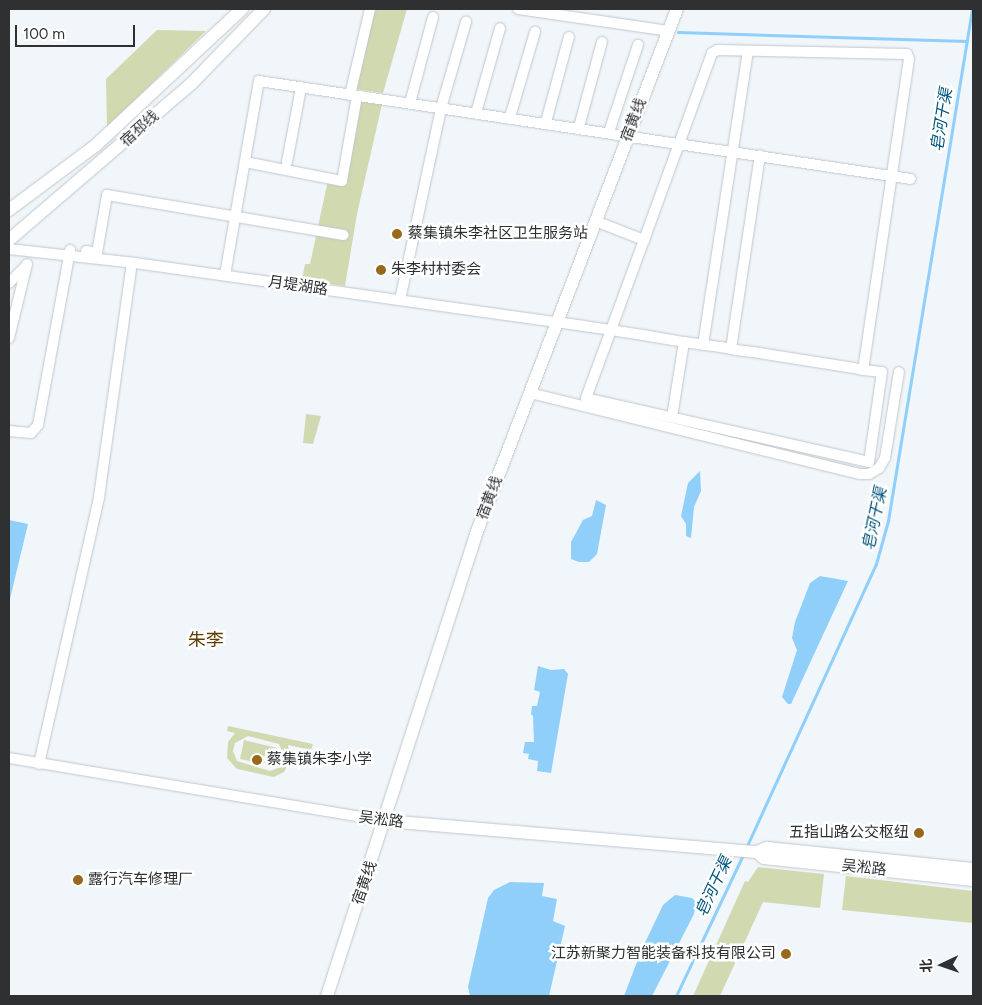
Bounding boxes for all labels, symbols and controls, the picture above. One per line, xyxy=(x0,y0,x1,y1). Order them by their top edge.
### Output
scale bar xyxy=(18,15,138,47)
text: 100 m xyxy=(23,25,65,43)
water label: 皂河干渠 xyxy=(928,87,956,153)
street label: 宿黄线 xyxy=(618,96,650,144)
street label: 宿邳线 xyxy=(117,107,163,151)
place label: 蔡集镇朱李社区卫生服务站 xyxy=(408,225,588,243)
marker: 蔡集镇朱李社区卫生服务站 xyxy=(390,227,404,241)
place label: 朱李村村委会 xyxy=(391,261,481,279)
marker: 朱李村村委会 xyxy=(375,264,387,276)
street label: 月堤湖路 xyxy=(267,273,329,299)
street label: 宿黄线 xyxy=(474,474,506,522)
water label: 皂河干渠 xyxy=(859,486,891,552)
district label: 朱李 xyxy=(188,629,224,651)
place label: 蔡集镇朱李小学 xyxy=(267,751,372,769)
marker: 蔡集镇朱李小学 xyxy=(251,754,263,766)
street label: 吴淞路 xyxy=(358,808,404,832)
place label: 五指山路公交枢纽 xyxy=(789,824,909,842)
marker: 五指山路公交枢纽 xyxy=(913,827,925,839)
water label: 皂河干渠 xyxy=(692,854,736,920)
street label: 吴淞路 xyxy=(841,857,887,879)
street label: 宿黄线 xyxy=(349,859,381,907)
place label: 露行汽车修理厂 xyxy=(88,871,193,889)
marker: 露行汽车修理厂 xyxy=(72,874,84,886)
north arrow xyxy=(917,940,967,990)
place label: 江苏新聚力智能装备科技有限公司 xyxy=(551,945,776,963)
marker: 江苏新聚力智能装备科技有限公司 xyxy=(780,948,792,960)
text: 北 xyxy=(918,958,935,973)

